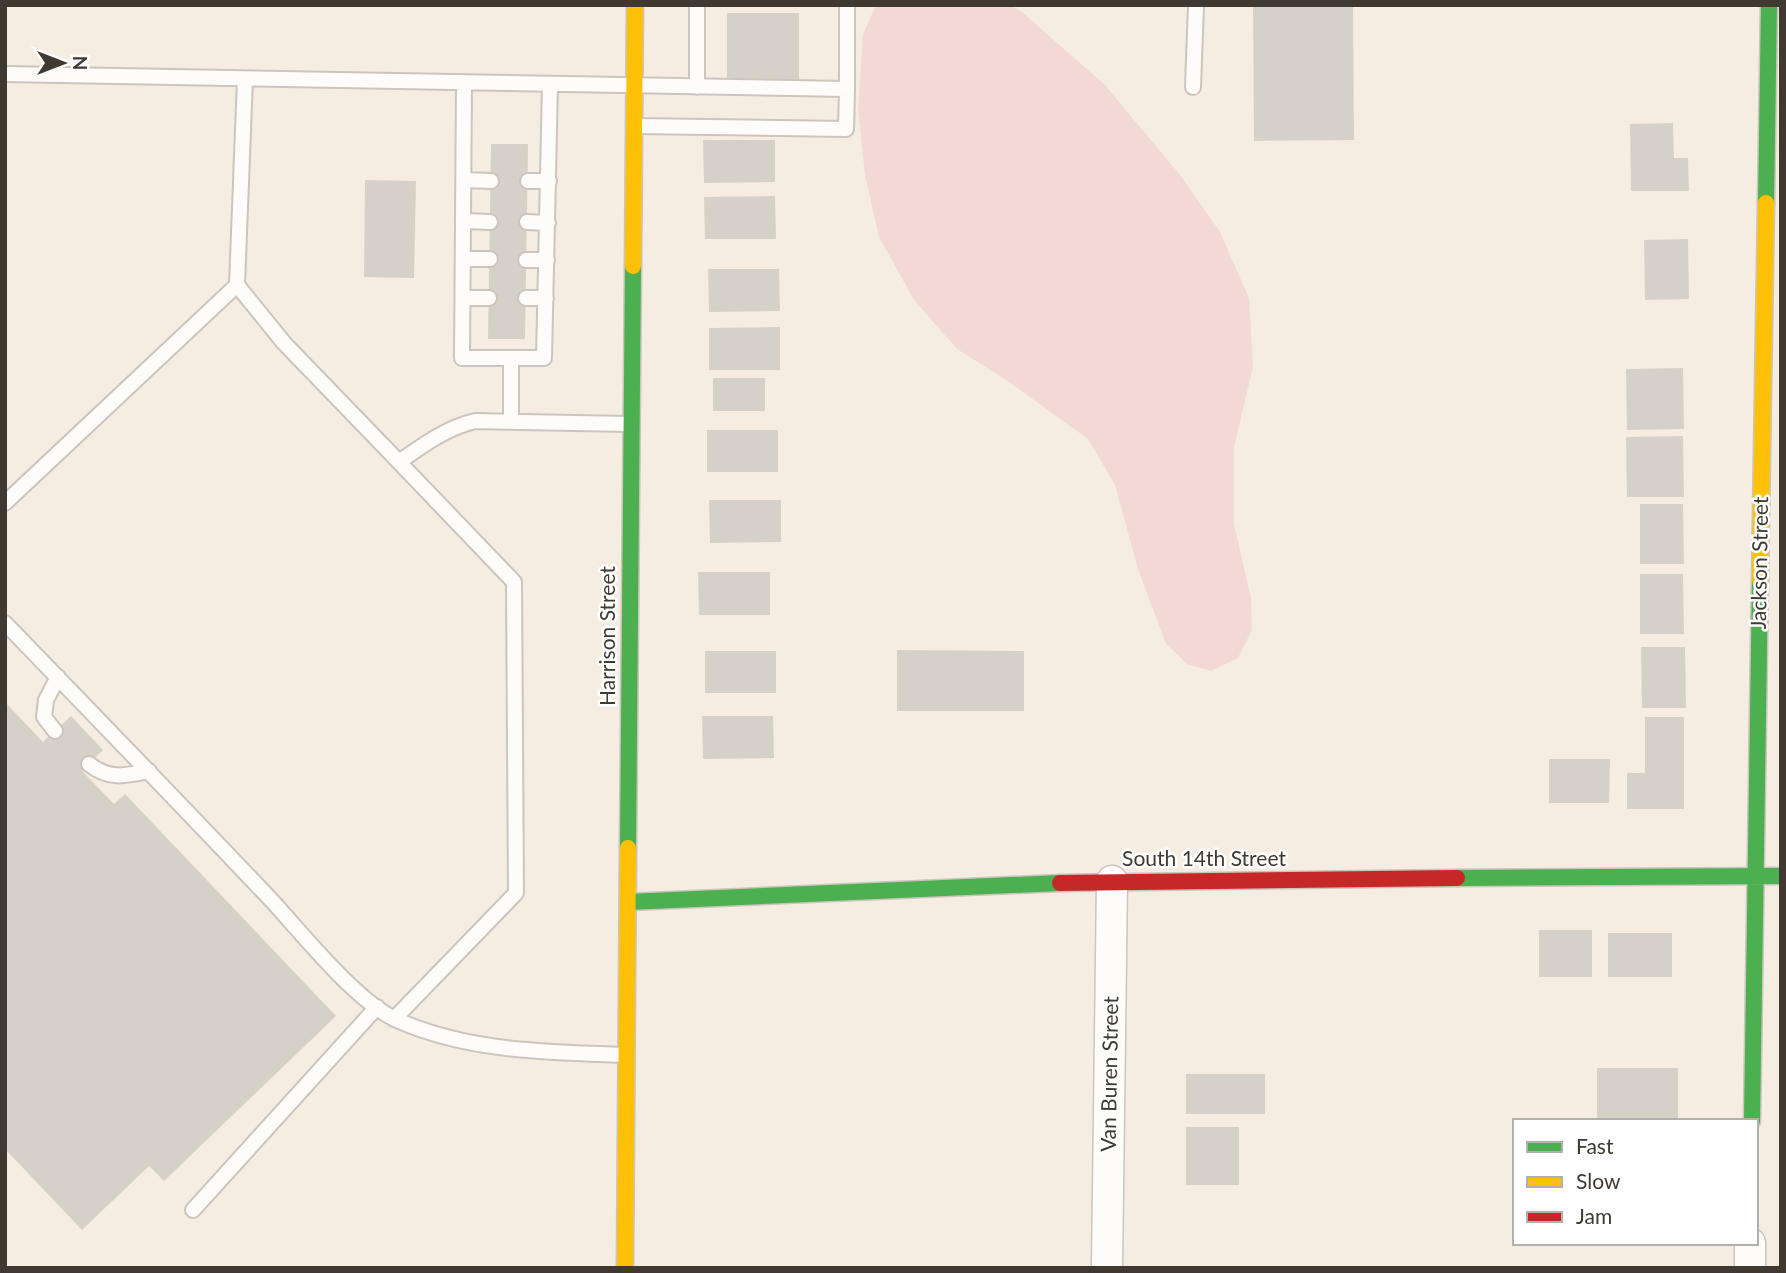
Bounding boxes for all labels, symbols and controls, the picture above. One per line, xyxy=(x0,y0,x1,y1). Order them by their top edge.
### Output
north arrow xyxy=(28,28,98,98)
text: N xyxy=(69,56,92,70)
street label: Jackson Street xyxy=(1745,496,1772,630)
street label: Harrison Street xyxy=(594,566,619,706)
street label: South 14th Street xyxy=(1122,845,1286,870)
street label: Van Buren Street xyxy=(1095,995,1122,1152)
legend xyxy=(1513,1119,1758,1245)
text: Fast xyxy=(1576,1133,1614,1158)
text: Slow xyxy=(1576,1168,1621,1193)
text: Jam xyxy=(1576,1203,1612,1228)

